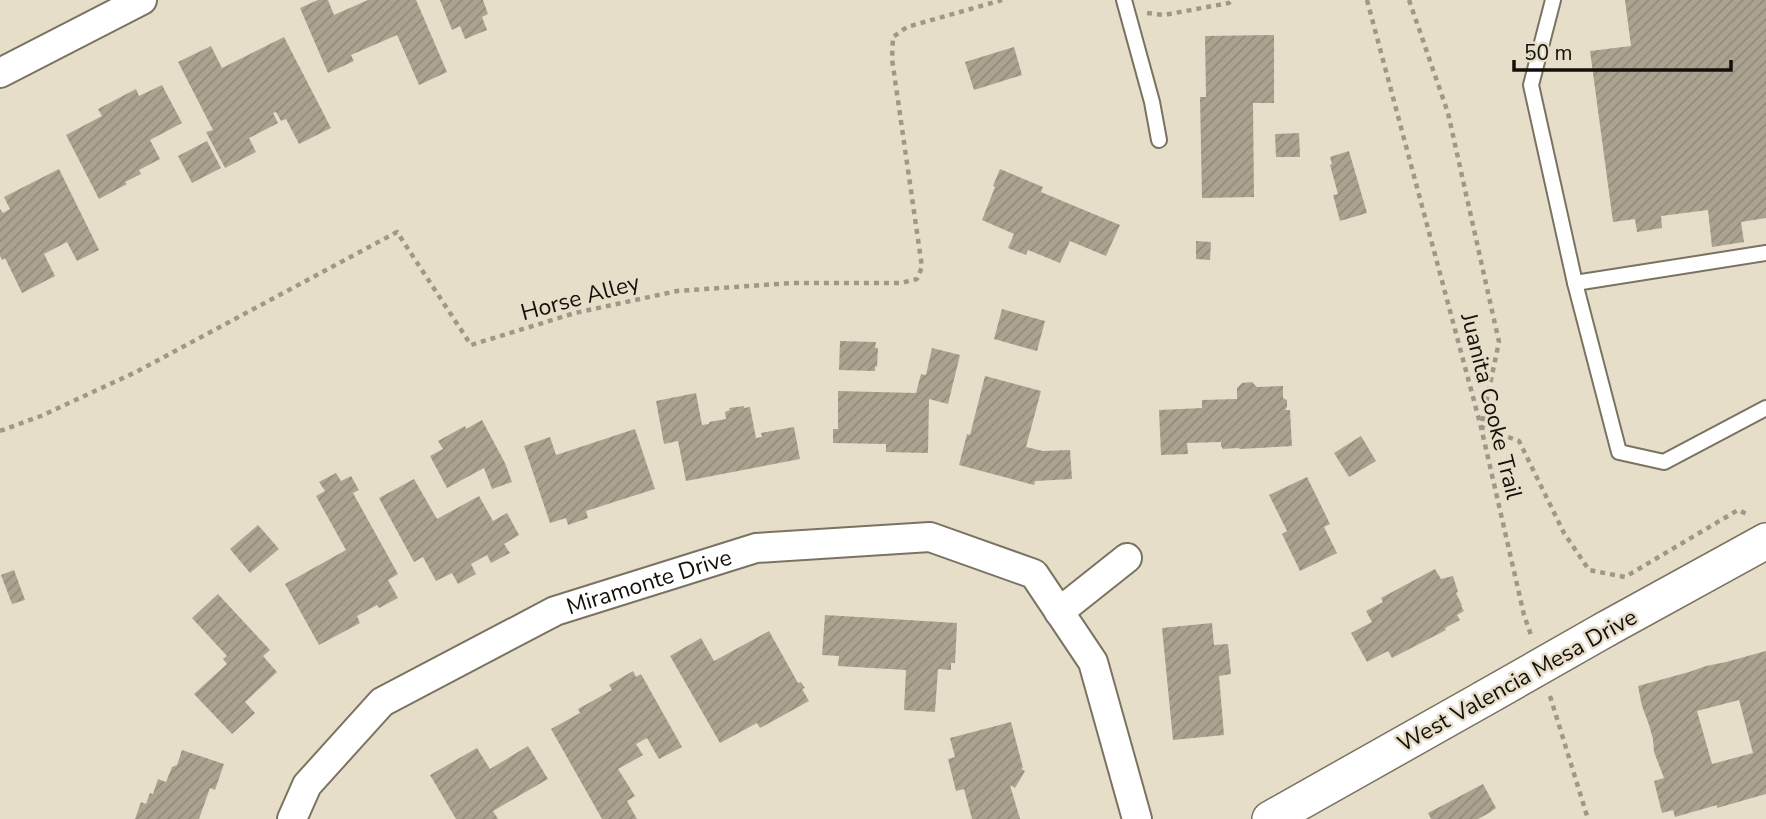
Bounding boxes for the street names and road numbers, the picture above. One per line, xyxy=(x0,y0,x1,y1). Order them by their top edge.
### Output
street label: Horse Alley xyxy=(517,267,643,328)
street label: Juanita Cooke Trail xyxy=(1453,309,1530,503)
street label: Miramonte Drive xyxy=(563,542,736,622)
street label: West Valencia Mesa Drive xyxy=(1392,602,1643,759)

